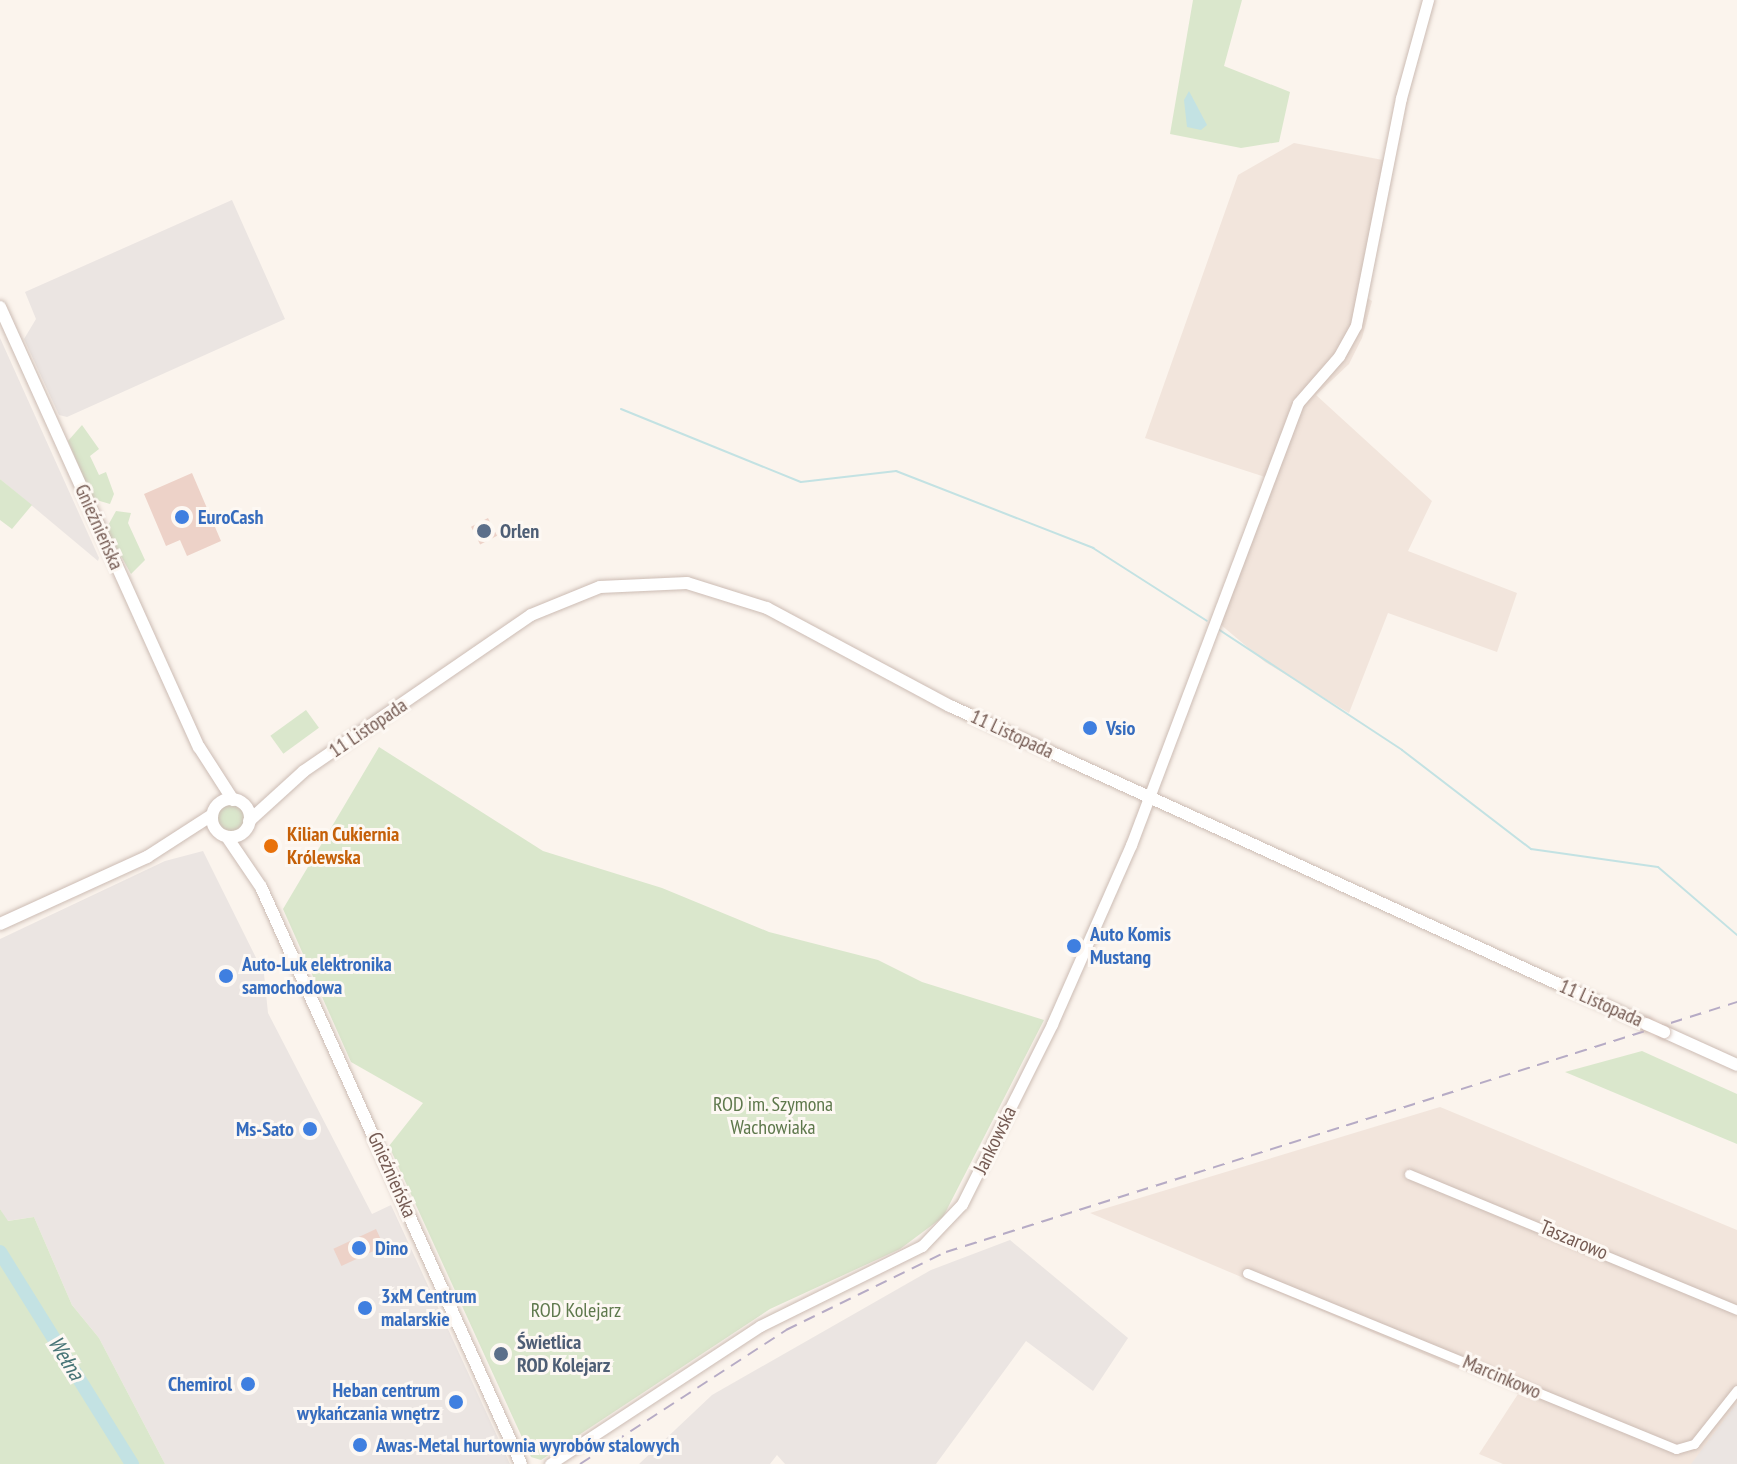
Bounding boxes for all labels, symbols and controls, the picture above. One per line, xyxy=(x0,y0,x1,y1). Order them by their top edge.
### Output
street label: Gnieźnieńska xyxy=(70,481,128,573)
place label: EuroCash xyxy=(198,505,263,529)
marker: EuroCash xyxy=(173,508,191,526)
place label: Orlen xyxy=(500,519,539,543)
marker: Orlen xyxy=(475,522,493,540)
street label: 11 Listopada xyxy=(324,693,412,763)
street label: 11 Listopada xyxy=(967,704,1057,764)
place label: Vsio xyxy=(1106,716,1135,740)
marker: Vsio xyxy=(1081,719,1099,737)
place label: Kilian Cukiernia Królewska xyxy=(287,822,399,869)
marker: Kilian Cukiernia Królewska xyxy=(262,837,280,855)
place label: Auto Komis Mustang xyxy=(1090,922,1171,969)
marker: Auto Komis Mustang xyxy=(1065,937,1083,955)
place label: Auto-Luk elektronika samochodowa xyxy=(242,952,392,999)
marker: Auto-Luk elektronika samochodowa xyxy=(217,967,235,985)
street label: 11 Listopada xyxy=(1555,974,1647,1032)
park label: ROD im. Szymona Wachowiaka xyxy=(712,1092,834,1139)
street label: Jankowska xyxy=(968,1102,1022,1178)
place label: Ms-Sato xyxy=(236,1117,294,1141)
marker: Ms-Sato xyxy=(301,1120,319,1138)
street label: Gnieźnieńska xyxy=(363,1129,421,1221)
street label: Taszarowo xyxy=(1536,1215,1612,1265)
place label: Dino xyxy=(375,1236,408,1260)
marker: Dino xyxy=(350,1239,368,1257)
place label: 3xM Centrum malarskie xyxy=(381,1284,477,1331)
park label: ROD Kolejarz xyxy=(531,1298,621,1322)
marker: 3xM Centrum malarskie xyxy=(356,1299,374,1317)
place label: Świetlica ROD Kolejarz xyxy=(517,1330,611,1377)
water label: Wełna xyxy=(42,1331,90,1385)
marker: Świetlica ROD Kolejarz xyxy=(492,1345,510,1363)
street label: Marcinkowo xyxy=(1459,1350,1545,1404)
place label: Chemirol xyxy=(168,1372,232,1396)
marker: Chemirol xyxy=(239,1375,257,1393)
place label: Heban centrum wykańczania wnętrz xyxy=(297,1378,440,1425)
marker: Heban centrum wykańczania wnętrz xyxy=(447,1393,465,1411)
place label: Awas-Metal hurtownia wyrobów stalowych xyxy=(376,1433,680,1457)
marker: Awas-Metal hurtownia wyrobów stalowych xyxy=(351,1436,369,1454)

